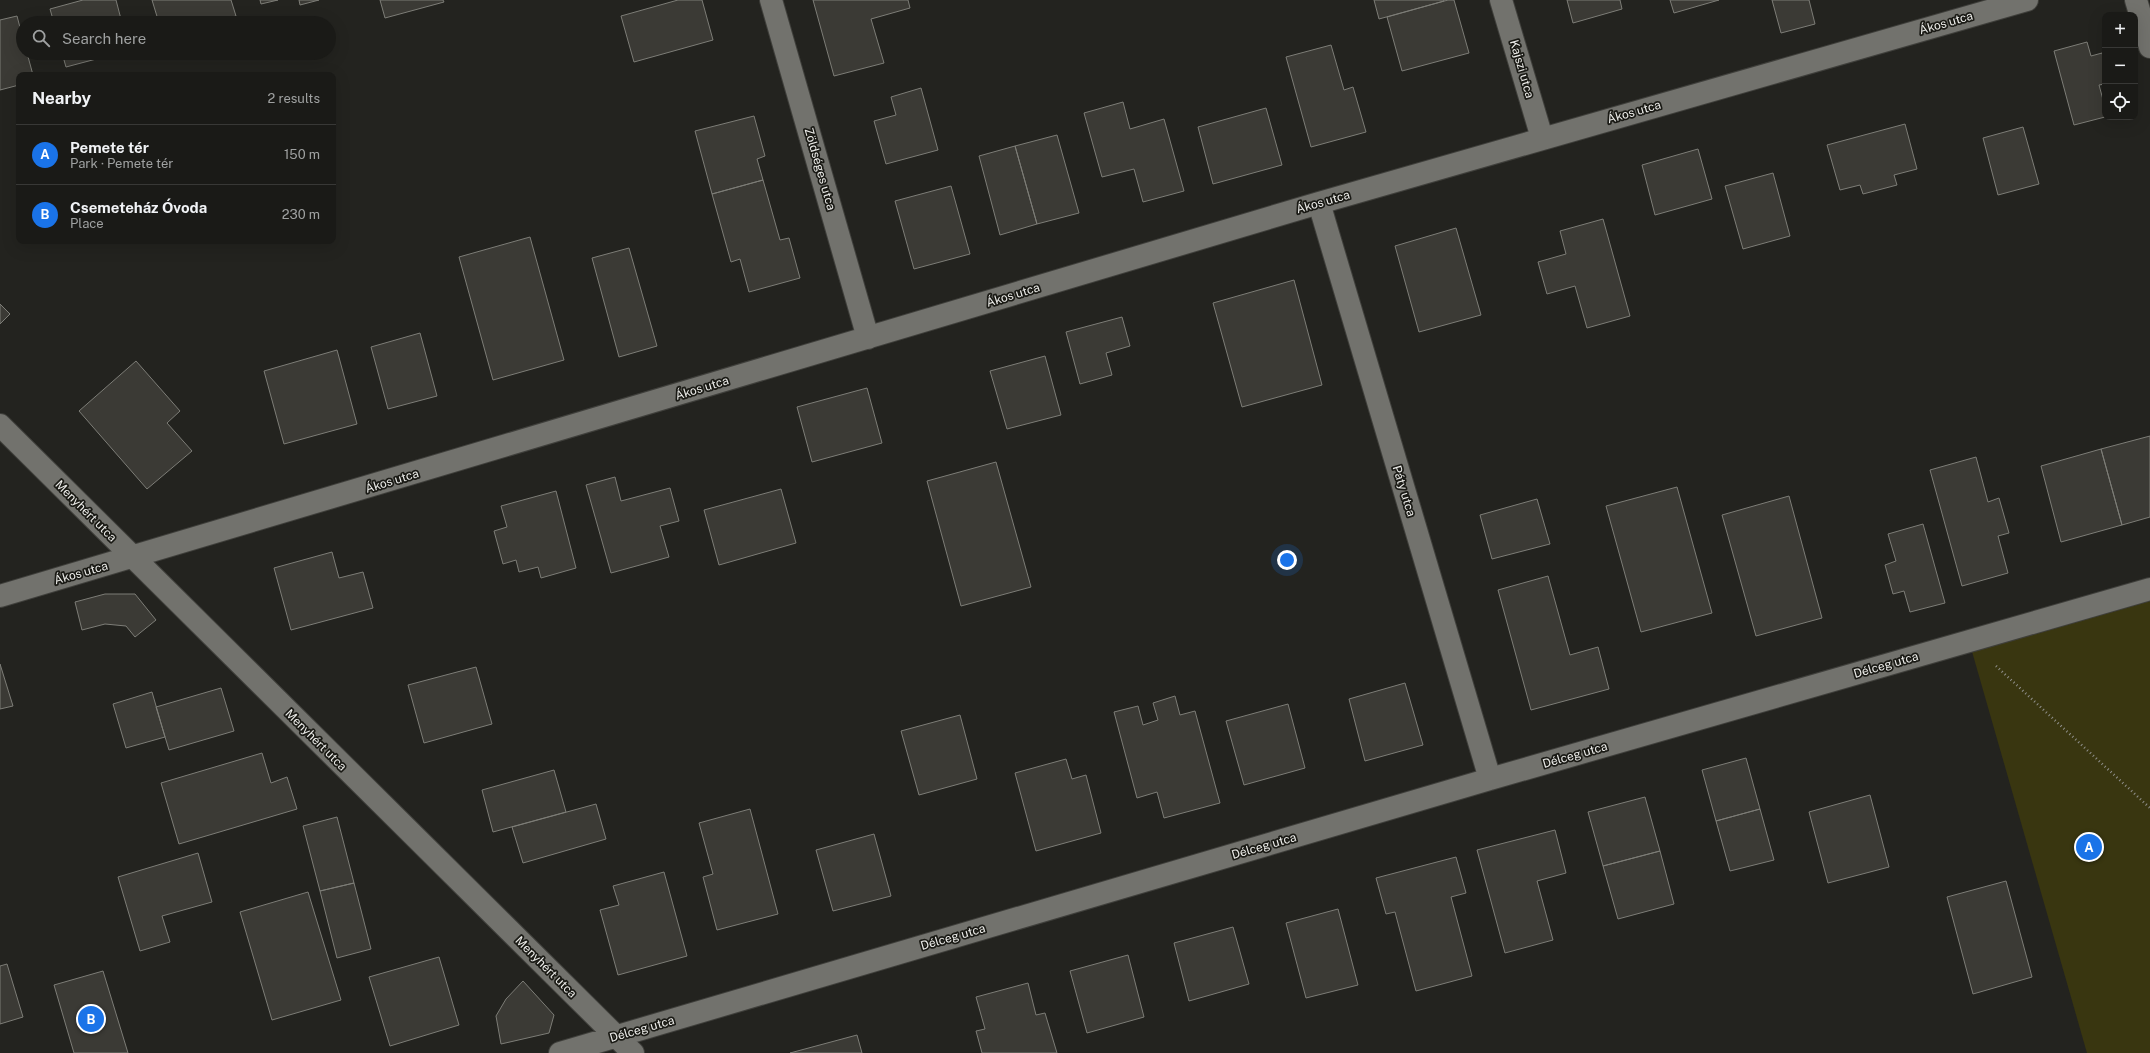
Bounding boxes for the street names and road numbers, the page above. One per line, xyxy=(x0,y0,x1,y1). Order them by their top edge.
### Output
street label: Ákos utca xyxy=(1918,9,1974,37)
street label: Kajszi utca xyxy=(1507,38,1537,100)
street label: Ákos utca xyxy=(1606,98,1662,126)
street label: Zöldséges utca xyxy=(802,126,838,212)
street label: Ákos utca xyxy=(1295,188,1351,216)
street label: Ákos utca xyxy=(985,280,1041,310)
street label: Ákos utca xyxy=(674,373,730,403)
street label: Páty utca xyxy=(1390,464,1418,518)
street label: Ákos utca xyxy=(364,466,420,496)
street label: Menyhért utca xyxy=(52,477,120,545)
street label: Ákos utca xyxy=(53,559,109,587)
street label: Délceg utca xyxy=(1852,649,1920,681)
street label: Menyhért utca xyxy=(282,706,350,774)
street label: Délceg utca xyxy=(1541,739,1609,771)
street label: Délceg utca xyxy=(1230,830,1298,862)
street label: Délceg utca xyxy=(919,921,987,953)
street label: Menyhért utca xyxy=(512,933,580,1001)
street label: Délceg utca xyxy=(608,1013,676,1045)

